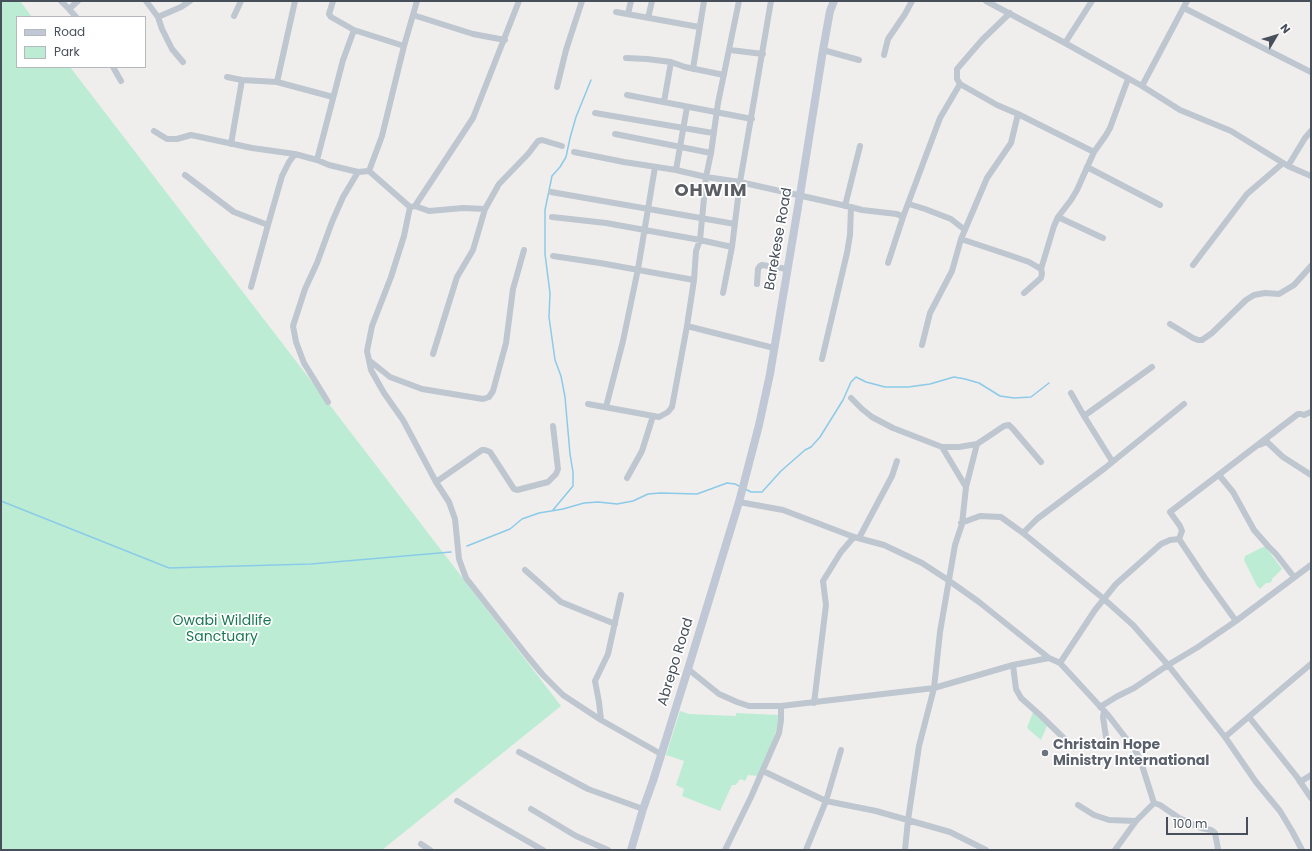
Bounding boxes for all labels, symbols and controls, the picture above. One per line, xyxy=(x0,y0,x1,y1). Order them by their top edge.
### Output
legend xyxy=(16,16,146,68)
north arrow xyxy=(1256,16,1296,56)
text: N xyxy=(1277,20,1294,37)
text: Road xyxy=(54,23,85,40)
text: Park xyxy=(54,43,80,60)
district label: OHWIM xyxy=(674,180,748,202)
street label: Barekese Road xyxy=(762,186,796,292)
park label: Owabi Wildlife Sanctuary xyxy=(173,613,271,646)
street label: Abrepo Road xyxy=(655,616,697,708)
place label: Christain Hope Ministry International xyxy=(1053,737,1209,770)
marker: Christain Hope Ministry International xyxy=(1040,748,1050,758)
scale bar xyxy=(1168,809,1250,835)
text: 100 m xyxy=(1173,815,1207,832)

